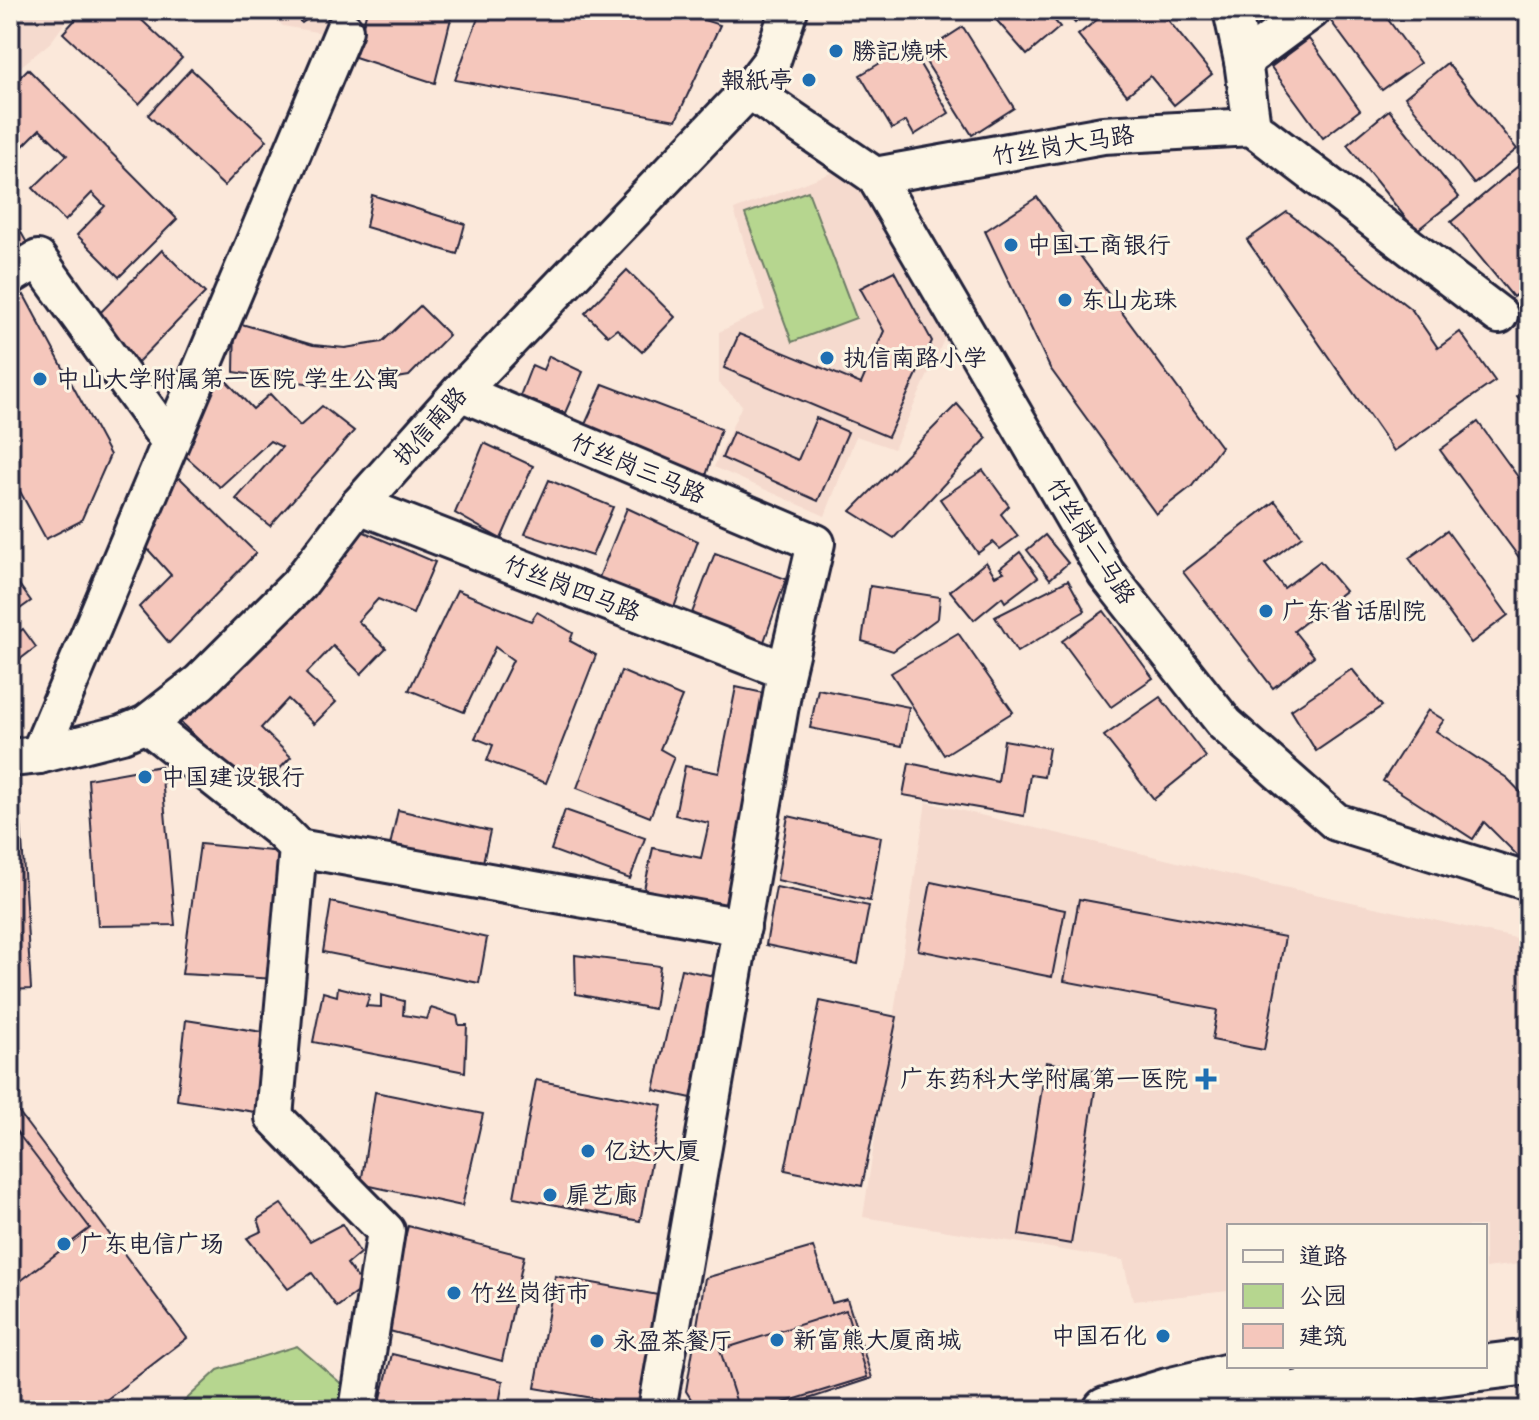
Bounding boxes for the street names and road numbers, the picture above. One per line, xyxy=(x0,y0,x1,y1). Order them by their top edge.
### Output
street label: 竹丝岗大马路 xyxy=(989,114,1137,172)
street label: 执信南路 xyxy=(383,377,474,472)
street label: 竹丝岗三马路 xyxy=(565,421,712,511)
street label: 竹丝岗二马路 xyxy=(1039,469,1146,611)
street label: 竹丝岗四马路 xyxy=(499,544,646,629)

